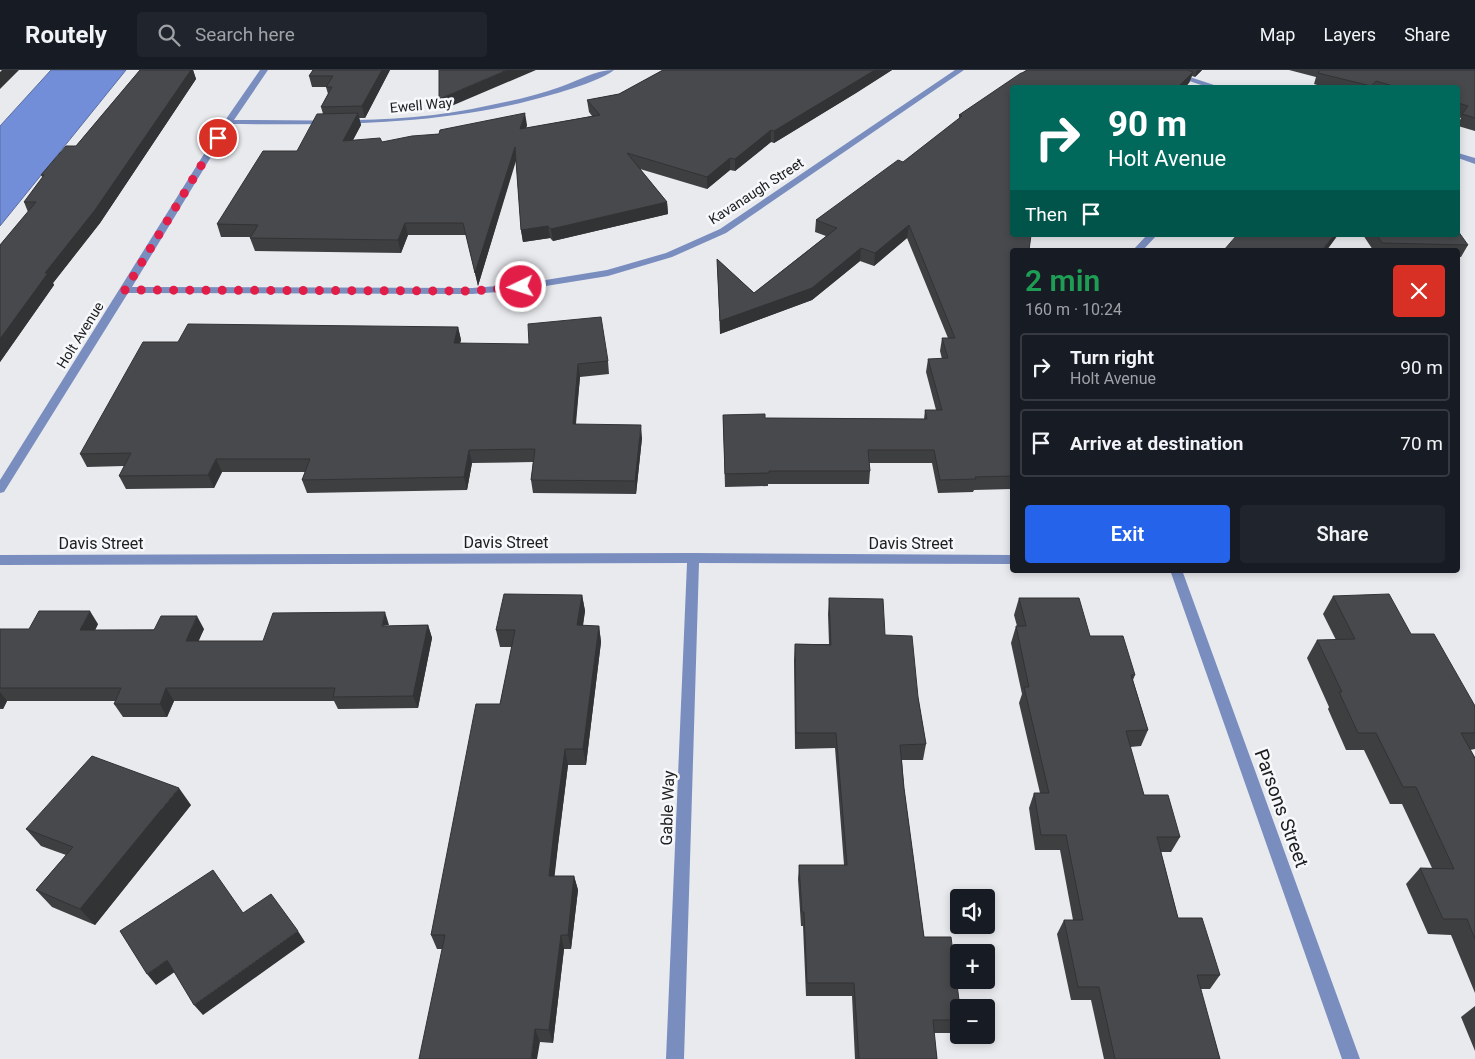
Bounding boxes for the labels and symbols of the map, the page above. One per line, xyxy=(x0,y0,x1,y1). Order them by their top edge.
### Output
street label: Ewell Way xyxy=(389,94,453,116)
pin xyxy=(197,117,239,159)
street label: Kavanaugh Street xyxy=(706,154,807,228)
position arrow xyxy=(494,260,546,312)
street label: Holt Avenue xyxy=(53,299,107,371)
street label: Davis Street xyxy=(463,533,549,552)
street label: Davis Street xyxy=(58,534,144,553)
street label: Davis Street xyxy=(868,534,954,553)
street label: Parsons Street xyxy=(1249,746,1314,871)
street label: Gable Way xyxy=(657,770,678,846)

